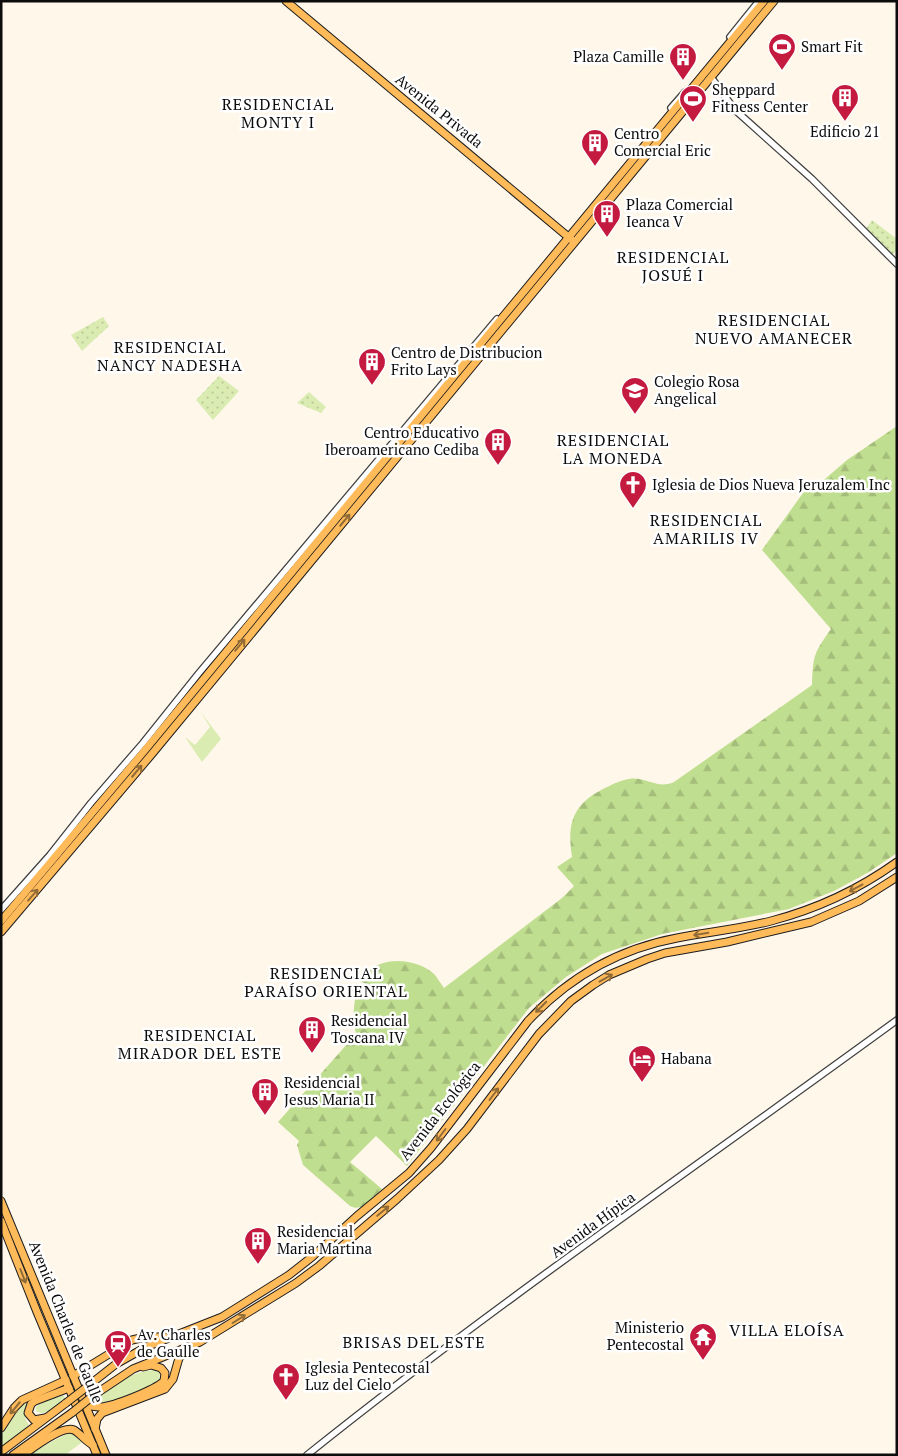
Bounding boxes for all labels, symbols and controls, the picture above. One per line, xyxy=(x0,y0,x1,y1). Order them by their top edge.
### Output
sports icon: Smart Fit xyxy=(767,32,797,71)
place label: Smart Fit xyxy=(801,36,863,56)
building icon: Plaza Camille xyxy=(668,42,698,81)
place label: Plaza Camille xyxy=(573,46,664,66)
street label: Avenida Privada xyxy=(392,69,488,152)
place label: Sheppard Fitness Center xyxy=(712,79,808,116)
building icon: Edificio 21 xyxy=(830,83,860,122)
sports icon: Sheppard Fitness Center xyxy=(678,84,708,123)
district label: RESIDENCIAL MONTY I xyxy=(222,93,334,133)
place label: Edificio 21 xyxy=(810,121,880,141)
place label: Centro Comercial Eric xyxy=(614,123,711,160)
building icon: Centro Comercial Eric xyxy=(580,128,610,167)
place label: Plaza Comercial Ieanca V xyxy=(626,194,733,231)
building icon: Plaza Comercial Ieanca V xyxy=(592,199,622,238)
district label: RESIDENCIAL JOSUÉ I xyxy=(617,246,729,286)
district label: RESIDENCIAL NUEVO AMANECER xyxy=(695,309,853,349)
district label: RESIDENCIAL NANCY NADESHA xyxy=(97,336,243,376)
place label: Centro de Distribucion Frito Lays xyxy=(391,342,543,379)
building icon: Centro de Distribucion Frito Lays xyxy=(357,347,387,386)
place label: Colegio Rosa Angelical xyxy=(654,371,740,408)
school or university icon: Colegio Rosa Angelical xyxy=(620,376,650,415)
place label: Centro Educativo Iberoamericano Cediba xyxy=(325,422,479,459)
building icon: Centro Educativo Iberoamericano Cediba xyxy=(483,427,513,466)
district label: RESIDENCIAL LA MONEDA xyxy=(557,429,669,469)
church icon: Iglesia de Dios Nueva Jeruzalem Inc xyxy=(618,470,648,509)
place label: Iglesia de Dios Nueva Jeruzalem Inc xyxy=(652,474,890,494)
district label: RESIDENCIAL AMARILIS IV xyxy=(650,509,762,549)
one-way arrow xyxy=(339,514,350,527)
one-way arrow xyxy=(235,638,246,651)
one-way arrow xyxy=(132,764,143,777)
one-way arrow xyxy=(849,884,864,893)
one-way arrow xyxy=(27,888,38,901)
one-way arrow xyxy=(694,929,710,939)
district label: RESIDENCIAL PARAÍSO ORIENTAL xyxy=(244,962,408,1002)
one-way arrow xyxy=(598,972,612,982)
one-way arrow xyxy=(535,1001,547,1013)
place label: Residencial Toscana IV xyxy=(331,1010,407,1047)
building icon: Residencial Toscana IV xyxy=(297,1015,327,1054)
district label: RESIDENCIAL MIRADOR DEL ESTE xyxy=(118,1024,282,1064)
hotel icon: Habana xyxy=(627,1044,657,1083)
place label: Habana xyxy=(661,1048,712,1068)
street label: Avenida Ecológica xyxy=(394,1056,484,1164)
place label: Residencial Jesus Maria II xyxy=(284,1072,375,1109)
building icon: Residencial Jesus Maria II xyxy=(250,1077,280,1116)
one-way arrow xyxy=(489,1087,499,1101)
one-way arrow xyxy=(436,1128,446,1142)
street label: Avenida Hípica xyxy=(546,1186,639,1262)
one-way arrow xyxy=(376,1206,389,1217)
place label: Residencial Maria Martina xyxy=(277,1221,372,1258)
building icon: Residencial Maria Martina xyxy=(243,1226,273,1265)
street label: Avenida Charles de Gaulle xyxy=(25,1237,109,1406)
one-way arrow xyxy=(19,1268,28,1283)
one-way arrow xyxy=(231,1314,245,1324)
place label: Ministerio Pentecostal xyxy=(607,1317,684,1354)
district label: VILLA ELOÍSA xyxy=(729,1319,845,1341)
temple icon: Ministerio Pentecostal xyxy=(688,1322,718,1361)
place label: Av. Charles de Gaulle xyxy=(137,1324,211,1361)
station icon: Av. Charles de Gaulle xyxy=(103,1329,133,1368)
district label: BRISAS DEL ESTE xyxy=(342,1331,486,1353)
place label: Iglesia Pentecostal Luz del Cielo xyxy=(305,1357,430,1394)
church icon: Iglesia Pentecostal Luz del Cielo xyxy=(271,1362,301,1401)
one-way arrow xyxy=(9,1401,20,1414)

